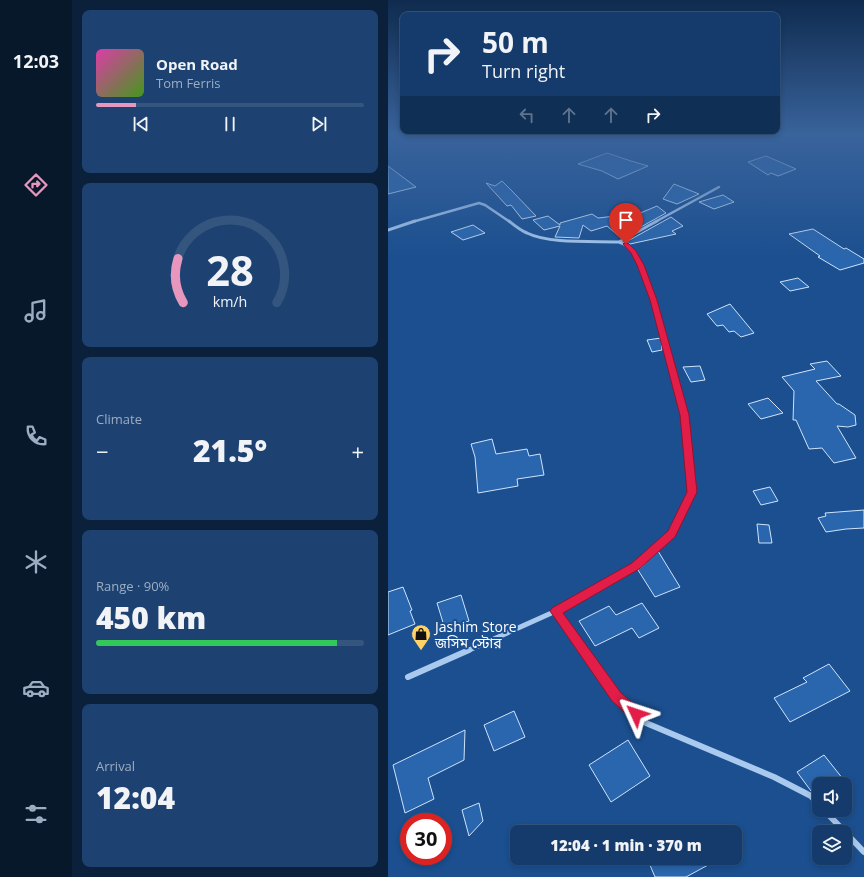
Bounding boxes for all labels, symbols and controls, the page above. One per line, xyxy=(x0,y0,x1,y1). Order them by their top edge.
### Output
text: 50 m xyxy=(482,23,549,61)
icon: right xyxy=(416,28,468,80)
text: 12:03 xyxy=(13,49,59,73)
text: Open Road xyxy=(156,54,238,74)
text: Turn right xyxy=(482,59,565,83)
text: Tom Ferris xyxy=(156,74,221,92)
icon: left xyxy=(516,104,538,126)
icon: ahead xyxy=(558,104,580,126)
icon: ahead xyxy=(600,104,622,126)
icon: right xyxy=(642,104,664,126)
icon: previous xyxy=(130,113,152,135)
icon: pause xyxy=(219,113,241,135)
icon: next xyxy=(308,113,330,135)
icon: directions xyxy=(22,171,50,199)
pin xyxy=(609,203,643,244)
icon: arrive xyxy=(615,209,637,231)
text: 28 xyxy=(206,242,254,298)
text: km/h xyxy=(213,292,247,311)
icon: music xyxy=(22,297,50,325)
text: Climate xyxy=(96,410,142,428)
icon: phone xyxy=(22,422,50,450)
text: 21.5° xyxy=(193,430,267,471)
text: − xyxy=(96,436,109,466)
text: + xyxy=(351,436,364,466)
icon: climate xyxy=(22,548,50,576)
text: Range · 90% xyxy=(96,577,169,595)
text: 450 km xyxy=(96,597,206,638)
place label: Jashim Store জসিম স্টোর xyxy=(433,617,517,652)
shop icon: Jashim Store জসিম স্টোর xyxy=(410,623,432,651)
icon: car xyxy=(22,674,50,702)
position arrow xyxy=(615,693,657,735)
text: Arrival xyxy=(96,757,135,775)
text: 12:04 xyxy=(96,777,175,818)
map controls xyxy=(812,777,852,865)
button: sound xyxy=(812,777,852,817)
icon: filters xyxy=(22,800,50,828)
speed limit sign: 30 xyxy=(400,813,452,865)
button: layers xyxy=(812,825,852,865)
text: 12:04 · 1 min · 370 m xyxy=(550,835,702,855)

